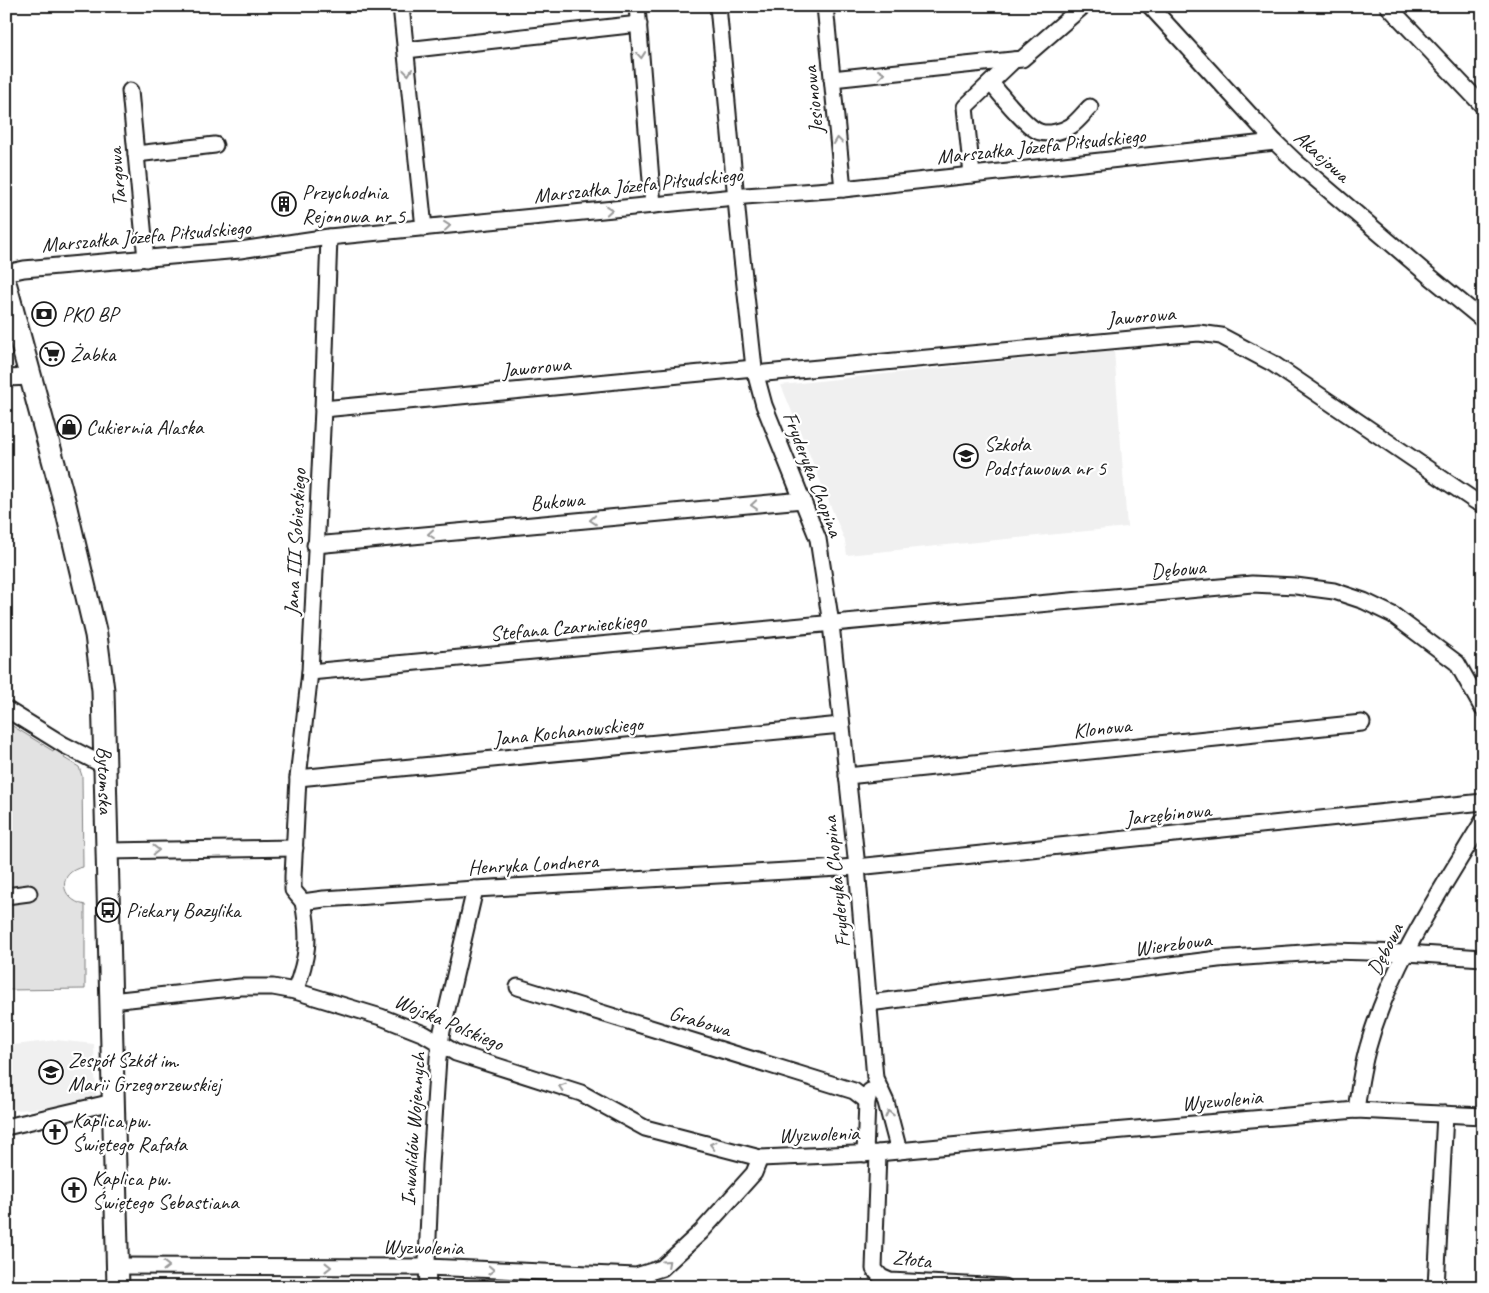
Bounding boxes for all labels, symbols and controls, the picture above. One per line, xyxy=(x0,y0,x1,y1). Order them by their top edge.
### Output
one-way arrow xyxy=(635,51,646,59)
street label: Jesionowa xyxy=(796,63,830,136)
one-way arrow xyxy=(402,68,413,76)
one-way arrow xyxy=(877,69,885,80)
street label: Marszałka Józefa Piłsudskiego xyxy=(935,122,1148,170)
street label: Akacjowa xyxy=(1289,124,1357,189)
one-way arrow xyxy=(833,136,844,144)
street label: Targowa xyxy=(101,144,133,207)
street label: Marszałka Józefa Piłsudskiego xyxy=(532,161,745,209)
place label: Przychodnia Rejonowa nr 5 xyxy=(302,179,407,229)
building icon: Przychodnia Rejonowa nr 5 xyxy=(271,191,297,217)
one-way arrow xyxy=(605,205,613,216)
street label: Marszałka Józefa Piłsudskiego xyxy=(40,214,253,258)
one-way arrow xyxy=(443,220,451,231)
street label: Jaworowa xyxy=(1105,300,1178,332)
bank icon: PKO BP xyxy=(31,301,57,327)
place label: PKO BP xyxy=(62,301,121,327)
supermarket icon: Żabka xyxy=(39,341,65,367)
place label: Żabka xyxy=(70,341,117,367)
street label: Jaworowa xyxy=(500,350,573,384)
street label: Fryderyka Chopina xyxy=(777,408,849,542)
shop icon: Cukiernia Alaska xyxy=(56,414,82,440)
place label: Cukiernia Alaska xyxy=(86,414,205,440)
place label: Szkoła Podstawowa nr 5 xyxy=(984,431,1108,481)
school or university icon: Szkoła Podstawowa nr 5 xyxy=(953,443,979,469)
street label: Jana III Sobieskiego xyxy=(278,466,312,617)
street label: Bukowa xyxy=(529,486,587,516)
one-way arrow xyxy=(750,499,758,510)
one-way arrow xyxy=(588,514,596,525)
one-way arrow xyxy=(426,529,434,540)
street label: Dębowa xyxy=(1150,554,1208,584)
street label: Stefana Czarnieckiego xyxy=(489,607,649,647)
street label: Jana Kochanowskiego xyxy=(491,710,646,752)
street label: Klonowa xyxy=(1072,712,1135,744)
street label: Bytomska xyxy=(91,746,119,816)
street label: Jarzębinowa xyxy=(1123,796,1214,832)
street label: Fryderyka Chopina xyxy=(816,814,856,949)
one-way arrow xyxy=(152,845,160,855)
street label: Henryka Londnera xyxy=(467,848,600,880)
bus stop icon: Piekary Bazylika xyxy=(95,897,121,923)
place label: Piekary Bazylika xyxy=(126,897,243,923)
street label: Dębowa xyxy=(1361,917,1410,979)
street label: Wierzbowa xyxy=(1133,926,1215,962)
street label: Wojska Polskiego xyxy=(391,987,509,1057)
street label: Grabowa xyxy=(666,999,736,1043)
place label: Zespół Szkół im. Marii Grzegorzewskiej xyxy=(68,1047,224,1097)
street label: Inwalidów Wojennych xyxy=(395,1050,431,1207)
school or university icon: Zespół Szkół im. Marii Grzegorzewskiej xyxy=(38,1059,64,1085)
one-way arrow xyxy=(558,1083,567,1093)
street label: Wyzwolenia xyxy=(1181,1083,1265,1116)
place label: Kaplica pw. Świętego Rafała xyxy=(72,1107,188,1157)
one-way arrow xyxy=(884,1109,895,1118)
church icon: Kaplica pw. Świętego Rafała xyxy=(42,1119,68,1145)
street label: Wyzwolenia xyxy=(778,1120,862,1148)
one-way arrow xyxy=(709,1140,717,1150)
place label: Kaplica pw. Świętego Sebastiana xyxy=(92,1165,240,1215)
church icon: Kaplica pw. Świętego Sebastiana xyxy=(61,1177,87,1203)
street label: Wyzwolenia xyxy=(383,1233,465,1261)
street label: Złota xyxy=(891,1244,934,1274)
one-way arrow xyxy=(662,1259,671,1268)
one-way arrow xyxy=(162,1261,170,1271)
one-way arrow xyxy=(325,1262,333,1272)
one-way arrow xyxy=(488,1265,495,1275)

